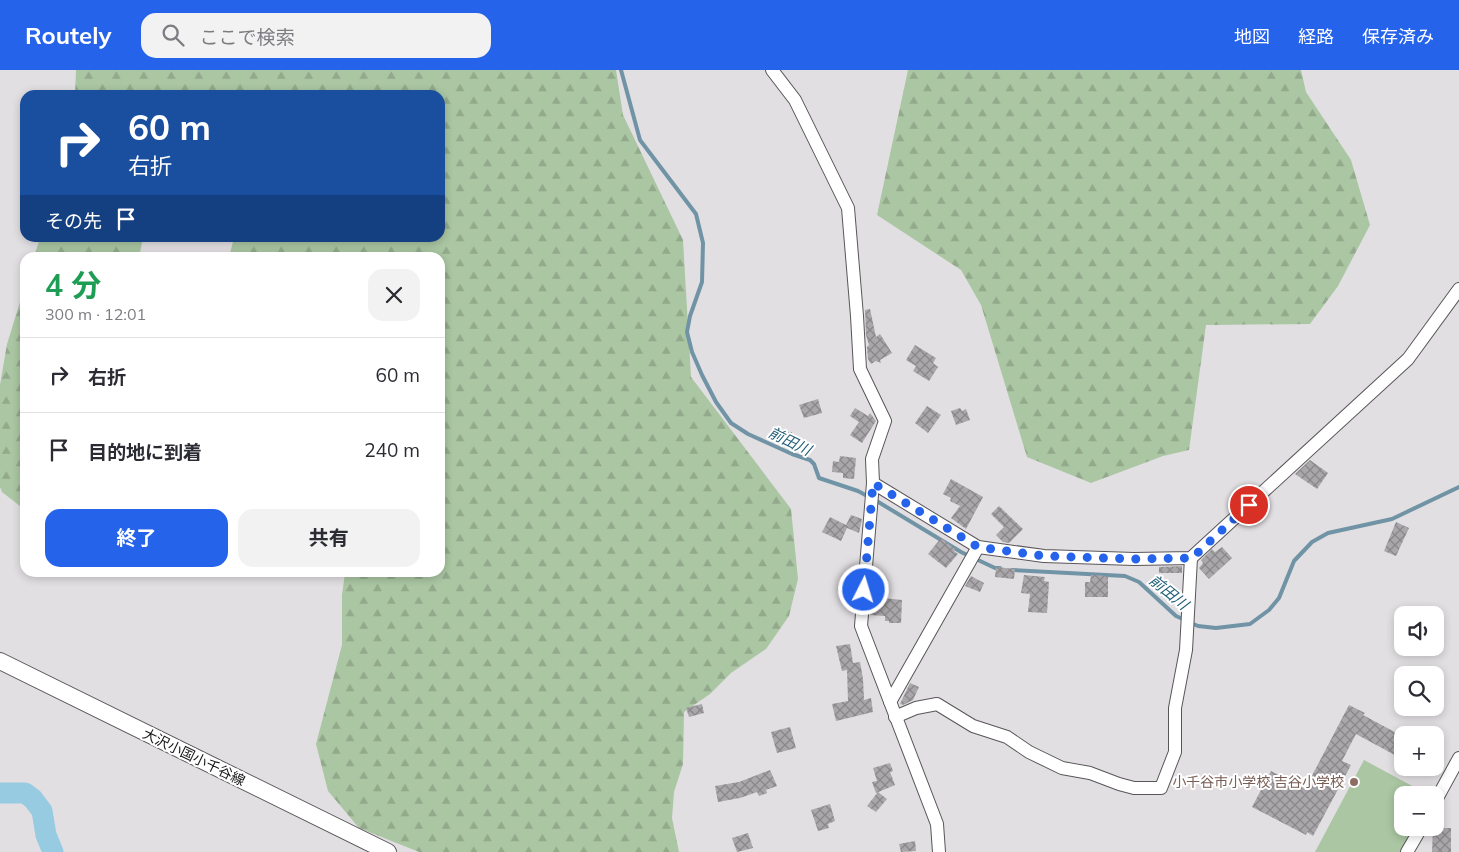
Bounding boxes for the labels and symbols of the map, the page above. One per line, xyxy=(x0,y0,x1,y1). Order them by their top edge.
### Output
water label: 前田川 xyxy=(766,423,816,460)
pin xyxy=(1228,484,1270,526)
position arrow xyxy=(837,563,889,615)
water label: 前田川 xyxy=(1146,570,1194,615)
street label: 大沢小国小千谷線 xyxy=(140,724,248,790)
place label: 小千谷市小学校 吉谷小学校 xyxy=(1172,773,1344,791)
marker: 小千谷市小学校 吉谷小学校 xyxy=(1348,776,1360,788)

